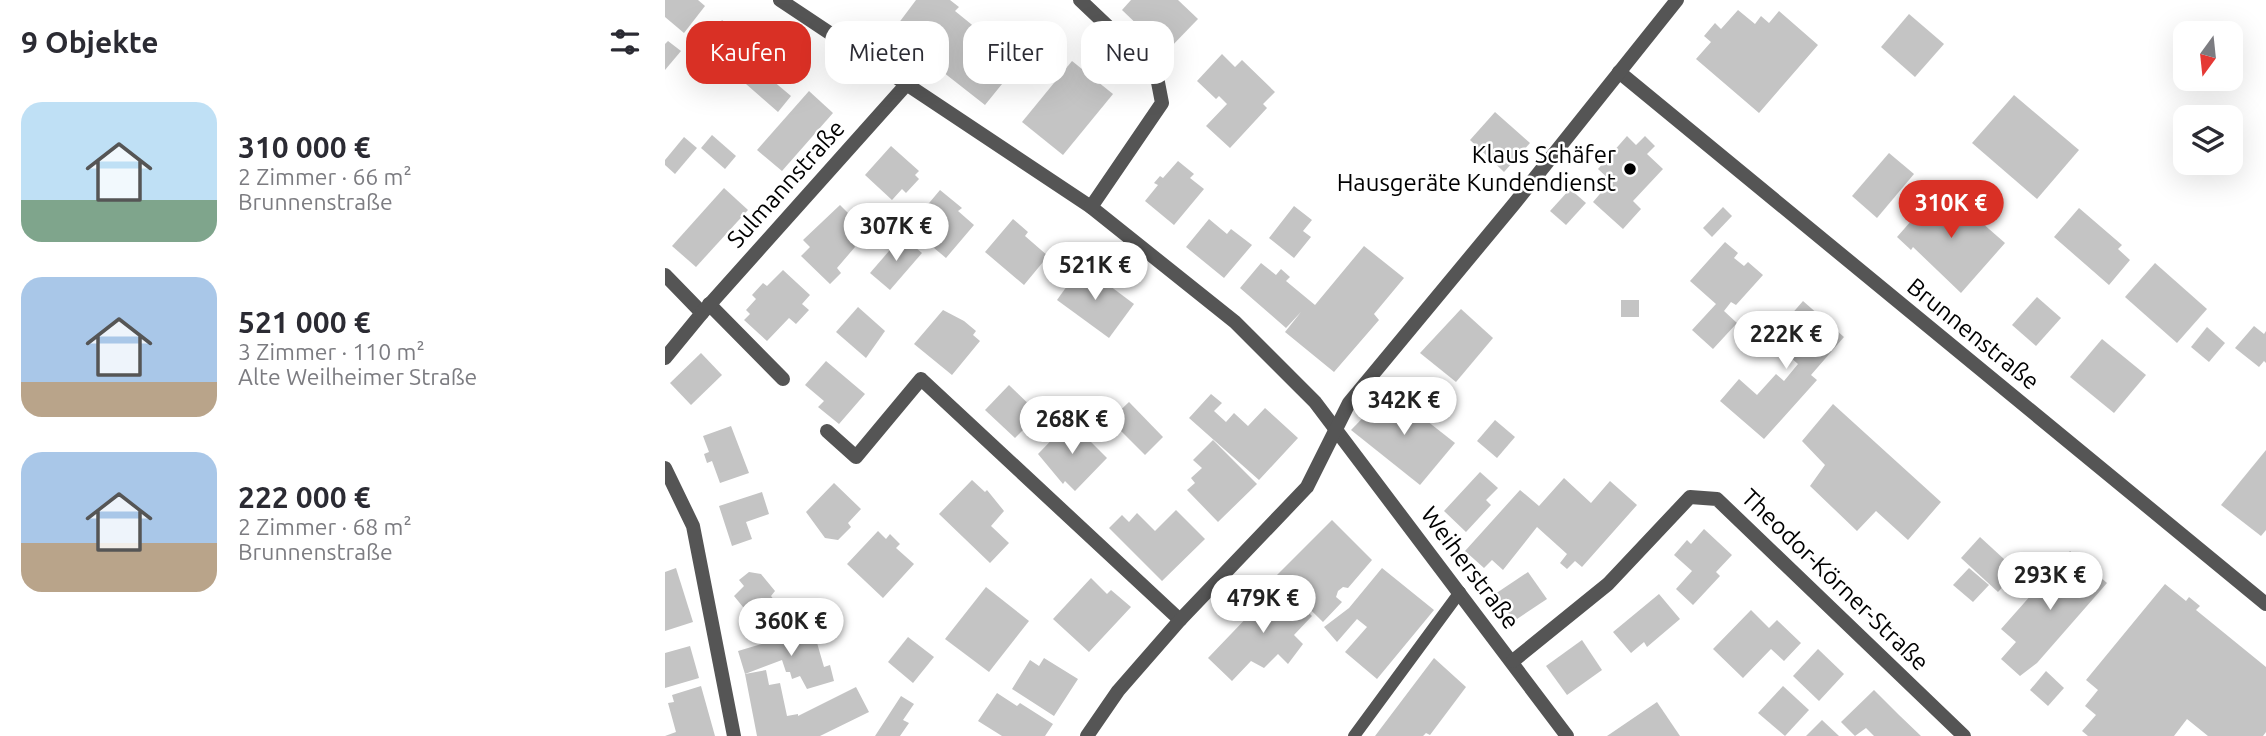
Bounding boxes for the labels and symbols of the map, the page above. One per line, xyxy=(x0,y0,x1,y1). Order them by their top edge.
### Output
north arrow xyxy=(2173,21,2243,91)
street label: Sulmannstraße xyxy=(721,114,850,253)
place label: Klaus Schäfer Hausgeräte Kundendienst xyxy=(1337,141,1617,196)
marker: Klaus Schäfer Hausgeräte Kundendienst xyxy=(1622,161,1638,177)
pin: 310K € xyxy=(1894,180,2008,240)
pin: 307K € xyxy=(839,204,953,263)
pin: 521K € xyxy=(1038,243,1152,302)
street label: Brunnenstraße xyxy=(1902,272,2045,395)
pin: 222K € xyxy=(1729,312,1843,371)
pin: 342K € xyxy=(1347,378,1461,437)
pin: 268K € xyxy=(1015,396,1129,456)
street label: Theodor-Körner-Straße xyxy=(1736,483,1934,676)
street label: Weiherstraße xyxy=(1416,501,1525,634)
pin: 293K € xyxy=(1993,552,2107,612)
pin: 479K € xyxy=(1206,576,1320,635)
pin: 360K € xyxy=(734,598,848,658)

